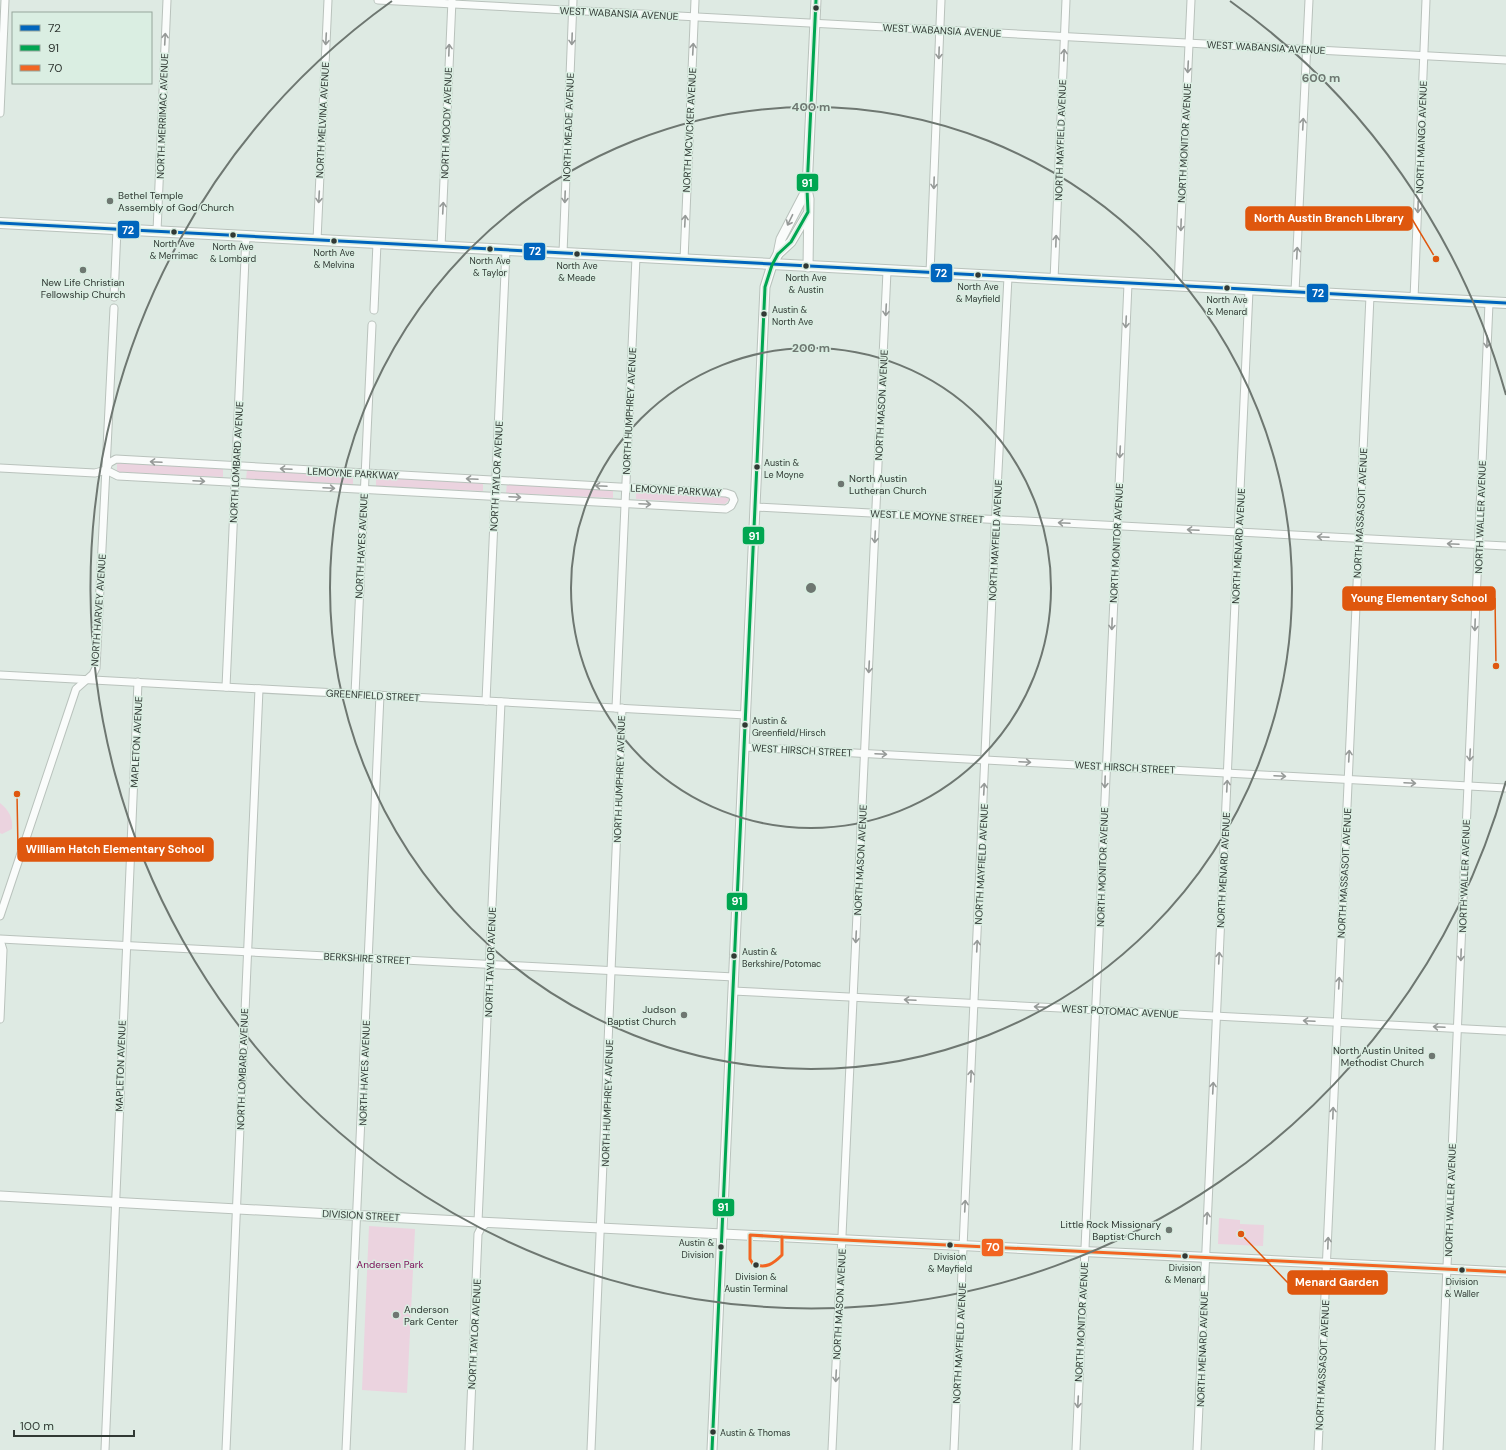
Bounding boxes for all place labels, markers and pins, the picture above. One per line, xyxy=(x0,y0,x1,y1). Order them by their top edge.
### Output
unlabelled marker xyxy=(811,3,821,13)
place label: Bethel Temple Assembly of God Church xyxy=(118,189,234,214)
marker: Bethel Temple Assembly of God Church xyxy=(105,196,115,206)
callout: North Austin Branch Library xyxy=(1246,207,1412,230)
marker: North Ave & Merrimac xyxy=(169,227,179,237)
marker: North Ave & Lombard xyxy=(228,230,238,240)
marker: North Ave & Melvina xyxy=(329,236,339,246)
place label: North Ave & Merrimac xyxy=(150,238,198,262)
place label: North Ave & Lombard xyxy=(210,241,256,265)
marker: North Ave & Taylor xyxy=(485,244,495,254)
place label: North Ave & Melvina xyxy=(313,247,355,271)
marker: North Ave & Meade xyxy=(572,249,582,259)
place label: North Ave & Taylor xyxy=(469,255,511,279)
place label: North Ave & Meade xyxy=(556,260,598,284)
marker: North Ave & Austin xyxy=(801,261,811,271)
marker: New Life Christian Fellowship Church xyxy=(78,265,88,275)
marker: North Ave & Mayfield xyxy=(973,270,983,280)
place label: North Ave & Austin xyxy=(785,272,827,296)
place label: New Life Christian Fellowship Church xyxy=(41,276,125,301)
place label: North Ave & Mayfield xyxy=(956,281,1000,305)
marker: North Ave & Menard xyxy=(1222,283,1232,293)
place label: North Ave & Menard xyxy=(1206,294,1248,318)
place label: Austin & North Ave xyxy=(772,304,813,328)
marker: Austin & North Ave xyxy=(759,309,769,319)
place label: Austin & Le Moyne xyxy=(764,457,804,481)
marker: Austin & Le Moyne xyxy=(752,462,762,472)
place label: North Austin Lutheran Church xyxy=(849,472,927,497)
marker: North Austin Lutheran Church xyxy=(836,479,846,489)
centre of rings xyxy=(804,581,818,595)
callout: Young Elementary School xyxy=(1343,587,1495,610)
place label: Austin & Greenfield/Hirsch xyxy=(752,715,826,739)
marker: Austin & Greenfield/Hirsch xyxy=(740,720,750,730)
callout: William Hatch Elementary School xyxy=(18,838,213,861)
place label: Austin & Berkshire/Potomac xyxy=(742,946,821,970)
marker: Austin & Berkshire/Potomac xyxy=(729,951,739,961)
place label: Judson Baptist Church xyxy=(607,1003,676,1028)
marker: Judson Baptist Church xyxy=(679,1010,689,1020)
place label: North Austin United Methodist Church xyxy=(1333,1044,1424,1069)
marker: North Austin United Methodist Church xyxy=(1427,1051,1437,1061)
place label: Little Rock Missionary Baptist Church xyxy=(1060,1218,1161,1243)
marker: Little Rock Missionary Baptist Church xyxy=(1164,1225,1174,1235)
place label: Austin & Division xyxy=(679,1237,714,1261)
marker: Division & Mayfield xyxy=(945,1240,955,1250)
marker: Austin & Division xyxy=(716,1242,726,1252)
place label: Division & Mayfield xyxy=(928,1251,972,1275)
marker: Division & Menard xyxy=(1180,1251,1190,1261)
marker: Division & Austin Terminal xyxy=(751,1260,761,1270)
place label: Division & Menard xyxy=(1165,1262,1206,1286)
marker: Division & Waller xyxy=(1457,1265,1467,1275)
place label: Division & Austin Terminal xyxy=(724,1271,788,1295)
callout: Menard Garden xyxy=(1288,1271,1387,1294)
place label: Division & Waller xyxy=(1445,1276,1480,1300)
place label: Anderson Park Center xyxy=(404,1303,458,1328)
marker: Anderson Park Center xyxy=(391,1310,401,1320)
marker: Austin & Thomas xyxy=(708,1427,718,1437)
place label: Austin & Thomas xyxy=(720,1427,791,1439)

